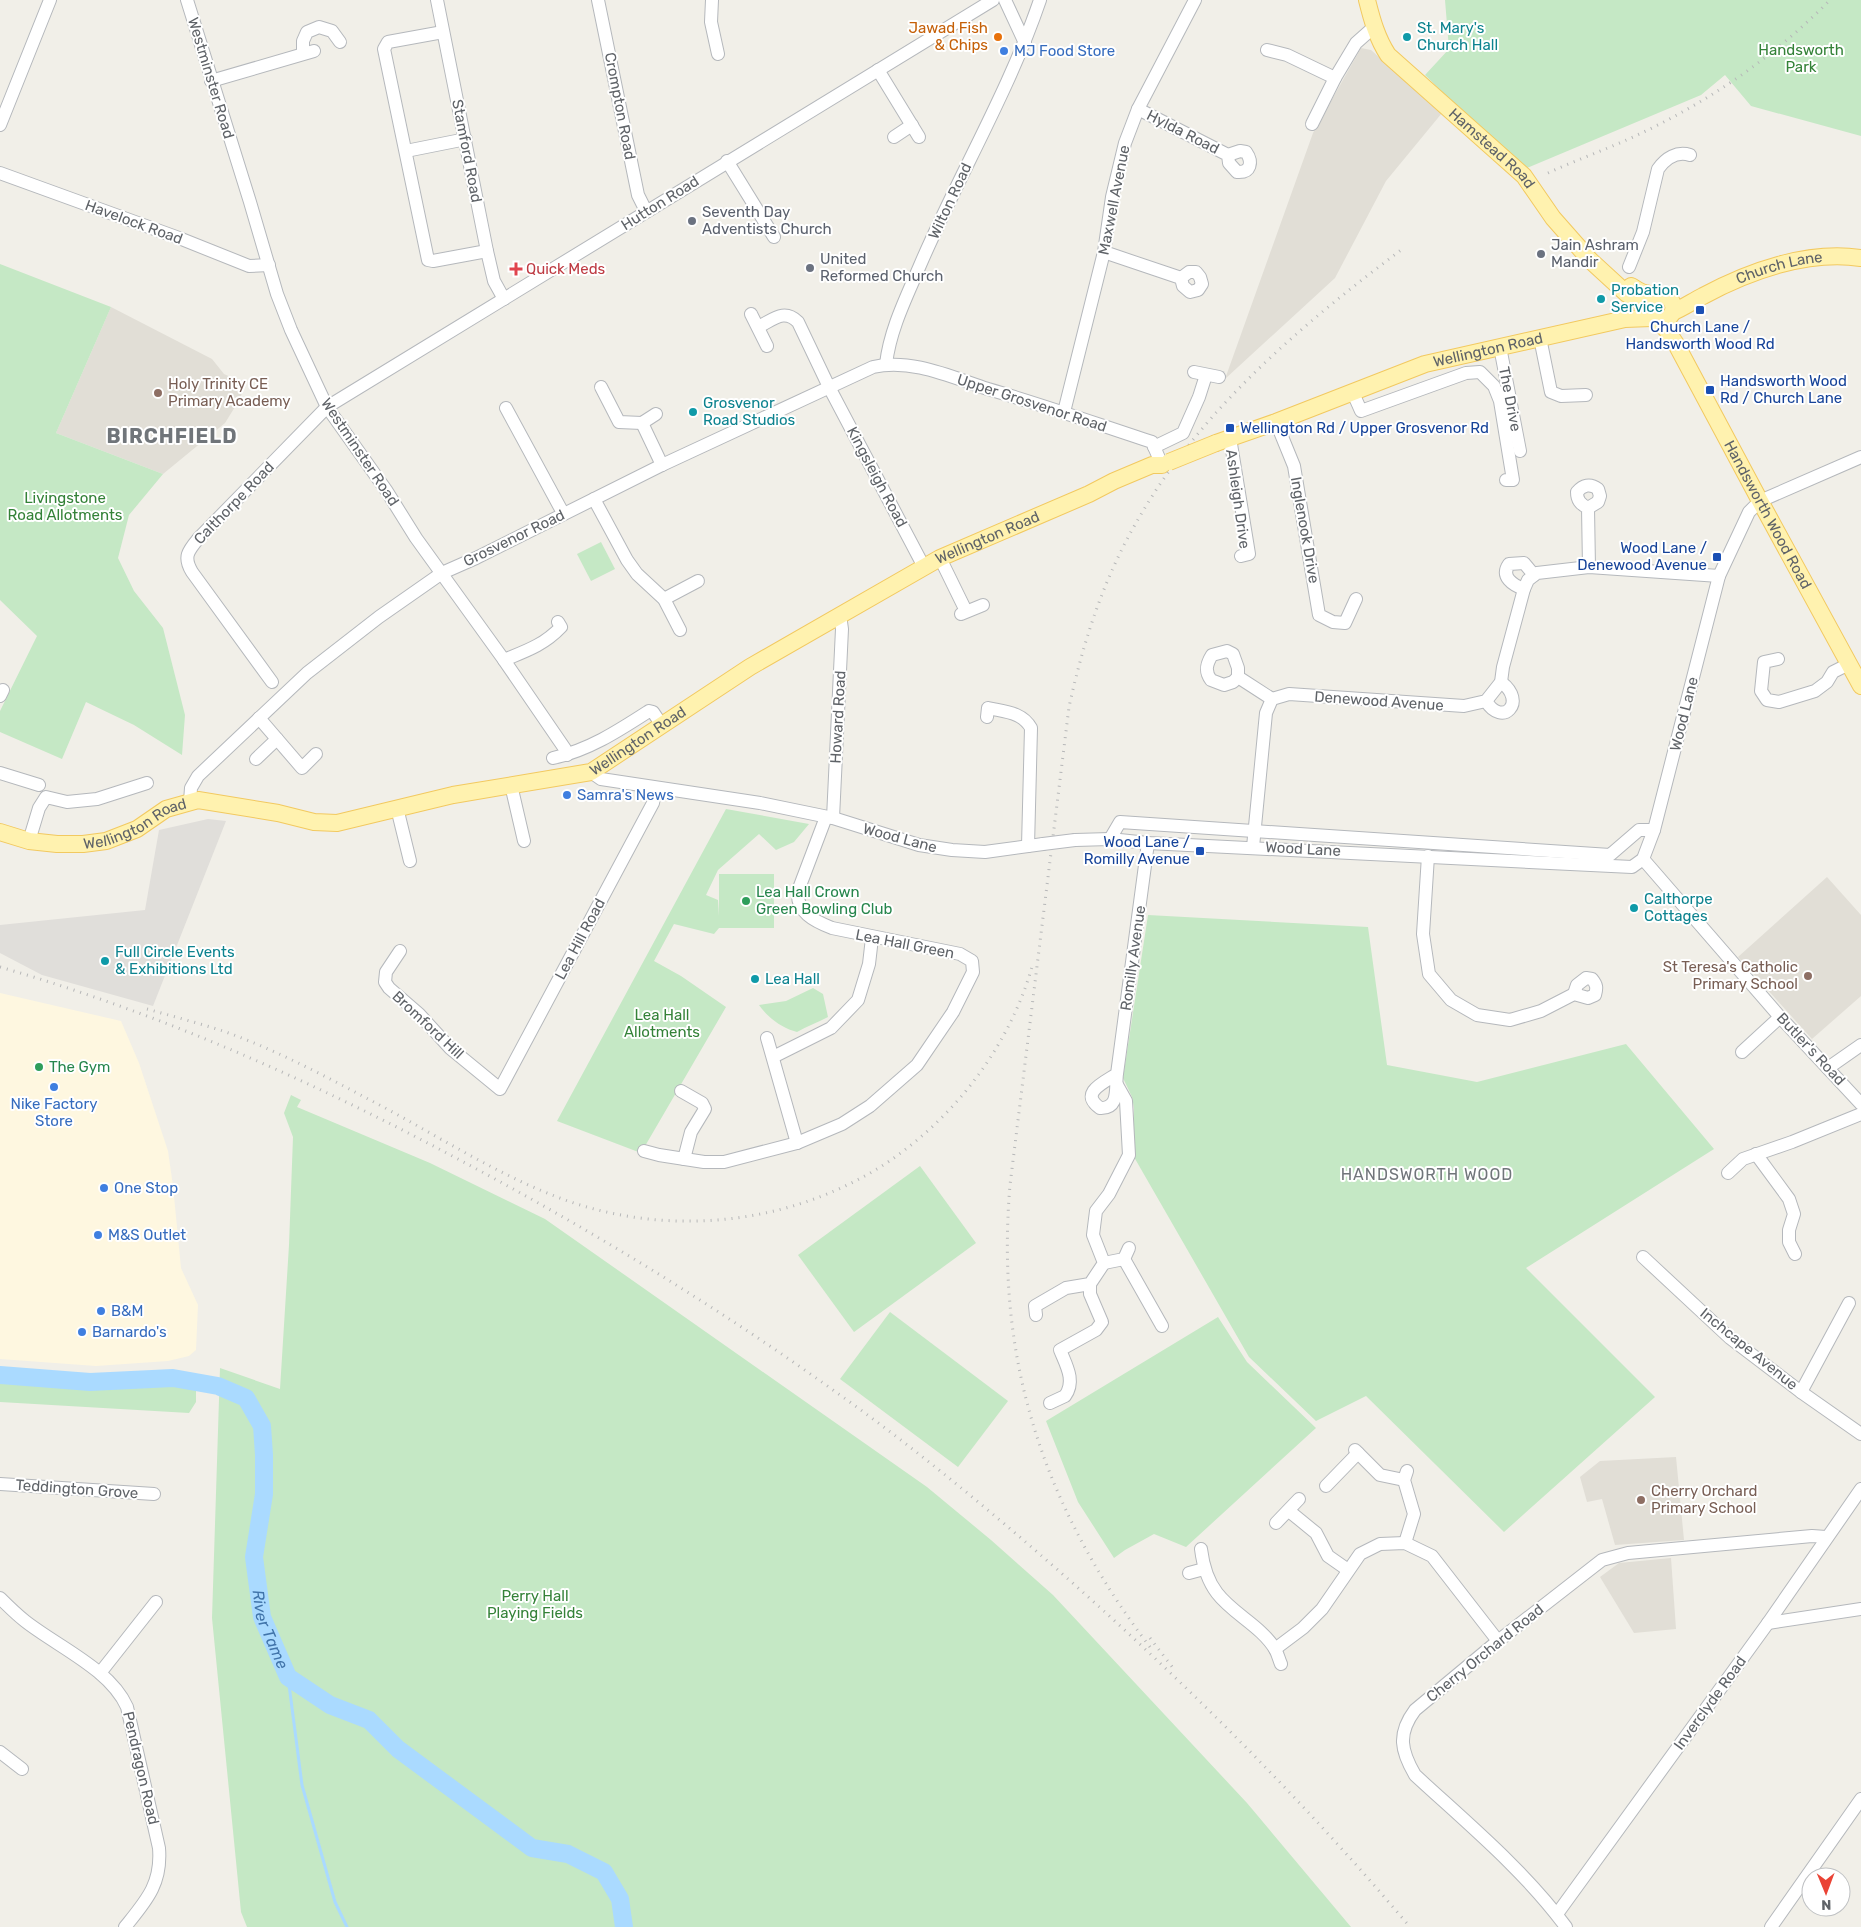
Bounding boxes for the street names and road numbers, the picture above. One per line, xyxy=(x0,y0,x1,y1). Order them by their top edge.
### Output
street label: Westminster Road xyxy=(184,15,238,141)
street label: Crompton Road xyxy=(601,51,639,161)
street label: Stamford Road xyxy=(448,98,486,204)
street label: Hamstead Road xyxy=(1445,104,1539,192)
street label: Hylda Road xyxy=(1144,106,1222,158)
street label: Maxwell Avenue xyxy=(1095,144,1133,256)
street label: Wilton Road xyxy=(924,160,976,242)
street label: Hutton Road xyxy=(618,172,702,234)
street label: Havelock Road xyxy=(83,196,185,248)
street label: Church Lane xyxy=(1733,248,1823,288)
street label: Wellington Road xyxy=(1431,329,1545,371)
street label: The Drive xyxy=(1495,365,1525,433)
street label: Upper Grosvenor Road xyxy=(955,370,1109,436)
street label: Westminster Road xyxy=(317,395,403,509)
street label: Kingsleigh Road xyxy=(843,424,911,530)
street label: Handsworth Wood Road xyxy=(1720,437,1815,592)
street label: Ashleigh Drive xyxy=(1222,448,1254,550)
street label: Calthorpe Road xyxy=(190,458,278,548)
street label: Inglenook Drive xyxy=(1287,475,1323,585)
street label: Grosvenor Road xyxy=(460,506,568,570)
street label: Wellington Road xyxy=(932,507,1042,568)
street label: Howard Road xyxy=(827,670,849,764)
street label: Wood Lane xyxy=(1666,675,1702,753)
street label: Denewood Avenue xyxy=(1314,687,1444,715)
street label: Wellington Road xyxy=(586,703,690,779)
street label: Wellington Road xyxy=(82,795,188,853)
street label: Wood Lane xyxy=(861,820,939,856)
street label: Wood Lane xyxy=(1265,838,1341,860)
street label: Lea Hill Road xyxy=(551,895,609,983)
street label: Romilly Avenue xyxy=(1117,904,1149,1012)
street label: Lea Hall Green xyxy=(854,926,956,962)
street label: Bromford Hill xyxy=(388,987,468,1063)
street label: Butler's Road xyxy=(1773,1009,1849,1089)
street label: Inchcape Avenue xyxy=(1697,1304,1801,1394)
street label: Teddington Grove xyxy=(15,1476,139,1502)
street label: Cherry Orchard Road xyxy=(1423,1600,1547,1706)
street label: Inverclyde Road xyxy=(1670,1653,1750,1753)
street label: Pendragon Road xyxy=(119,1710,163,1826)

